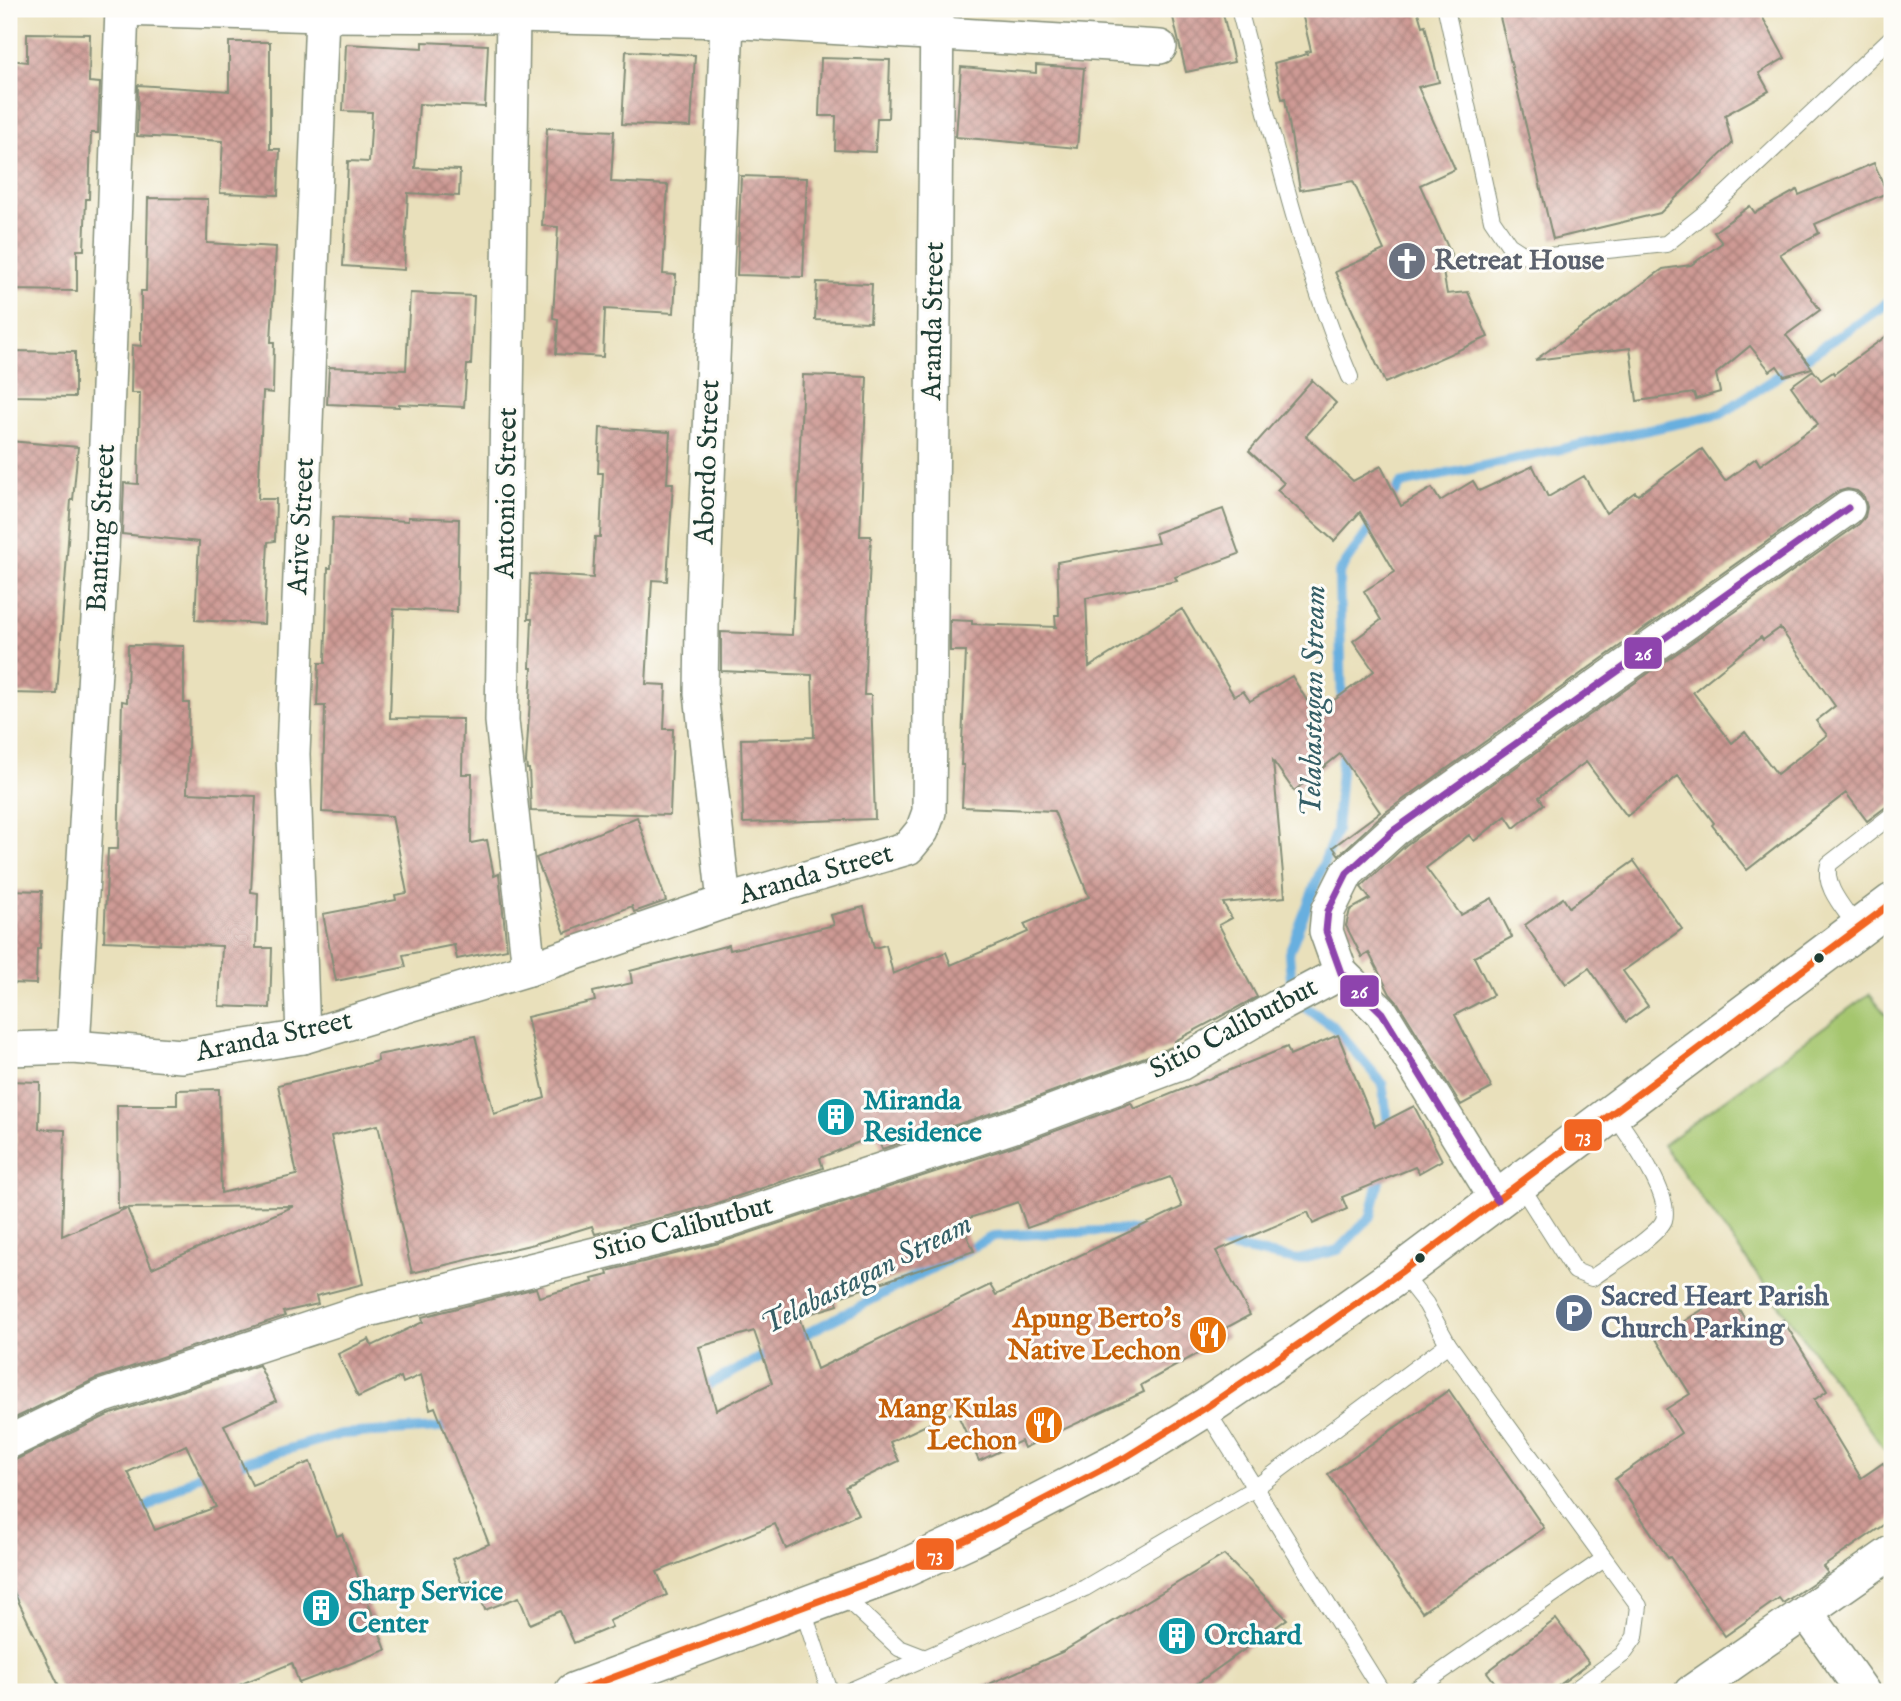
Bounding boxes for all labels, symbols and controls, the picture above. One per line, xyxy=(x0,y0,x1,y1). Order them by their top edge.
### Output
church icon: Retreat House xyxy=(1386,240,1428,282)
street label: Aranda Street xyxy=(915,241,953,402)
place label: Retreat House xyxy=(1434,244,1605,279)
street label: Abordo Street xyxy=(688,379,728,546)
street label: Antonio Street xyxy=(488,407,526,580)
street label: Banting Street xyxy=(80,443,124,613)
street label: Arive Street xyxy=(281,456,323,596)
water label: Telabastagan Stream xyxy=(1293,585,1335,817)
line badge: 26 xyxy=(1623,636,1663,670)
text: 26 xyxy=(1635,643,1652,667)
street label: Aranda Street xyxy=(734,836,898,914)
unlabelled marker xyxy=(1812,951,1826,965)
street label: Sitio Calibutbut xyxy=(1144,970,1324,1088)
line badge: 26 xyxy=(1339,974,1380,1008)
text: 26 xyxy=(1351,981,1368,1005)
street label: Aranda Street xyxy=(192,1003,356,1071)
place label: Miranda Residence xyxy=(863,1084,982,1151)
building icon: Miranda Residence xyxy=(815,1096,857,1138)
line badge: 73 xyxy=(1563,1118,1603,1152)
text: 73 xyxy=(1575,1125,1591,1149)
street label: Sitio Calibutbut xyxy=(589,1188,777,1270)
water label: Telabastagan Stream xyxy=(755,1205,979,1345)
unlabelled marker xyxy=(1413,1251,1427,1265)
place label: Sacred Heart Parish Church Parking xyxy=(1601,1280,1830,1347)
parking icon: Sacred Heart Parish Church Parking xyxy=(1553,1292,1595,1334)
place label: Apung Berto's Native Lechon xyxy=(1007,1302,1181,1369)
restaurant icon: Apung Berto's Native Lechon xyxy=(1187,1314,1229,1356)
place label: Mang Kulas Lechon xyxy=(878,1392,1017,1459)
restaurant icon: Mang Kulas Lechon xyxy=(1023,1404,1065,1446)
line badge: 73 xyxy=(915,1537,955,1571)
text: 73 xyxy=(927,1544,943,1568)
place label: Sharp Service Center xyxy=(348,1575,503,1642)
building icon: Sharp Service Center xyxy=(300,1587,342,1629)
building icon: Orchard xyxy=(1156,1615,1198,1657)
place label: Orchard xyxy=(1204,1619,1303,1654)

